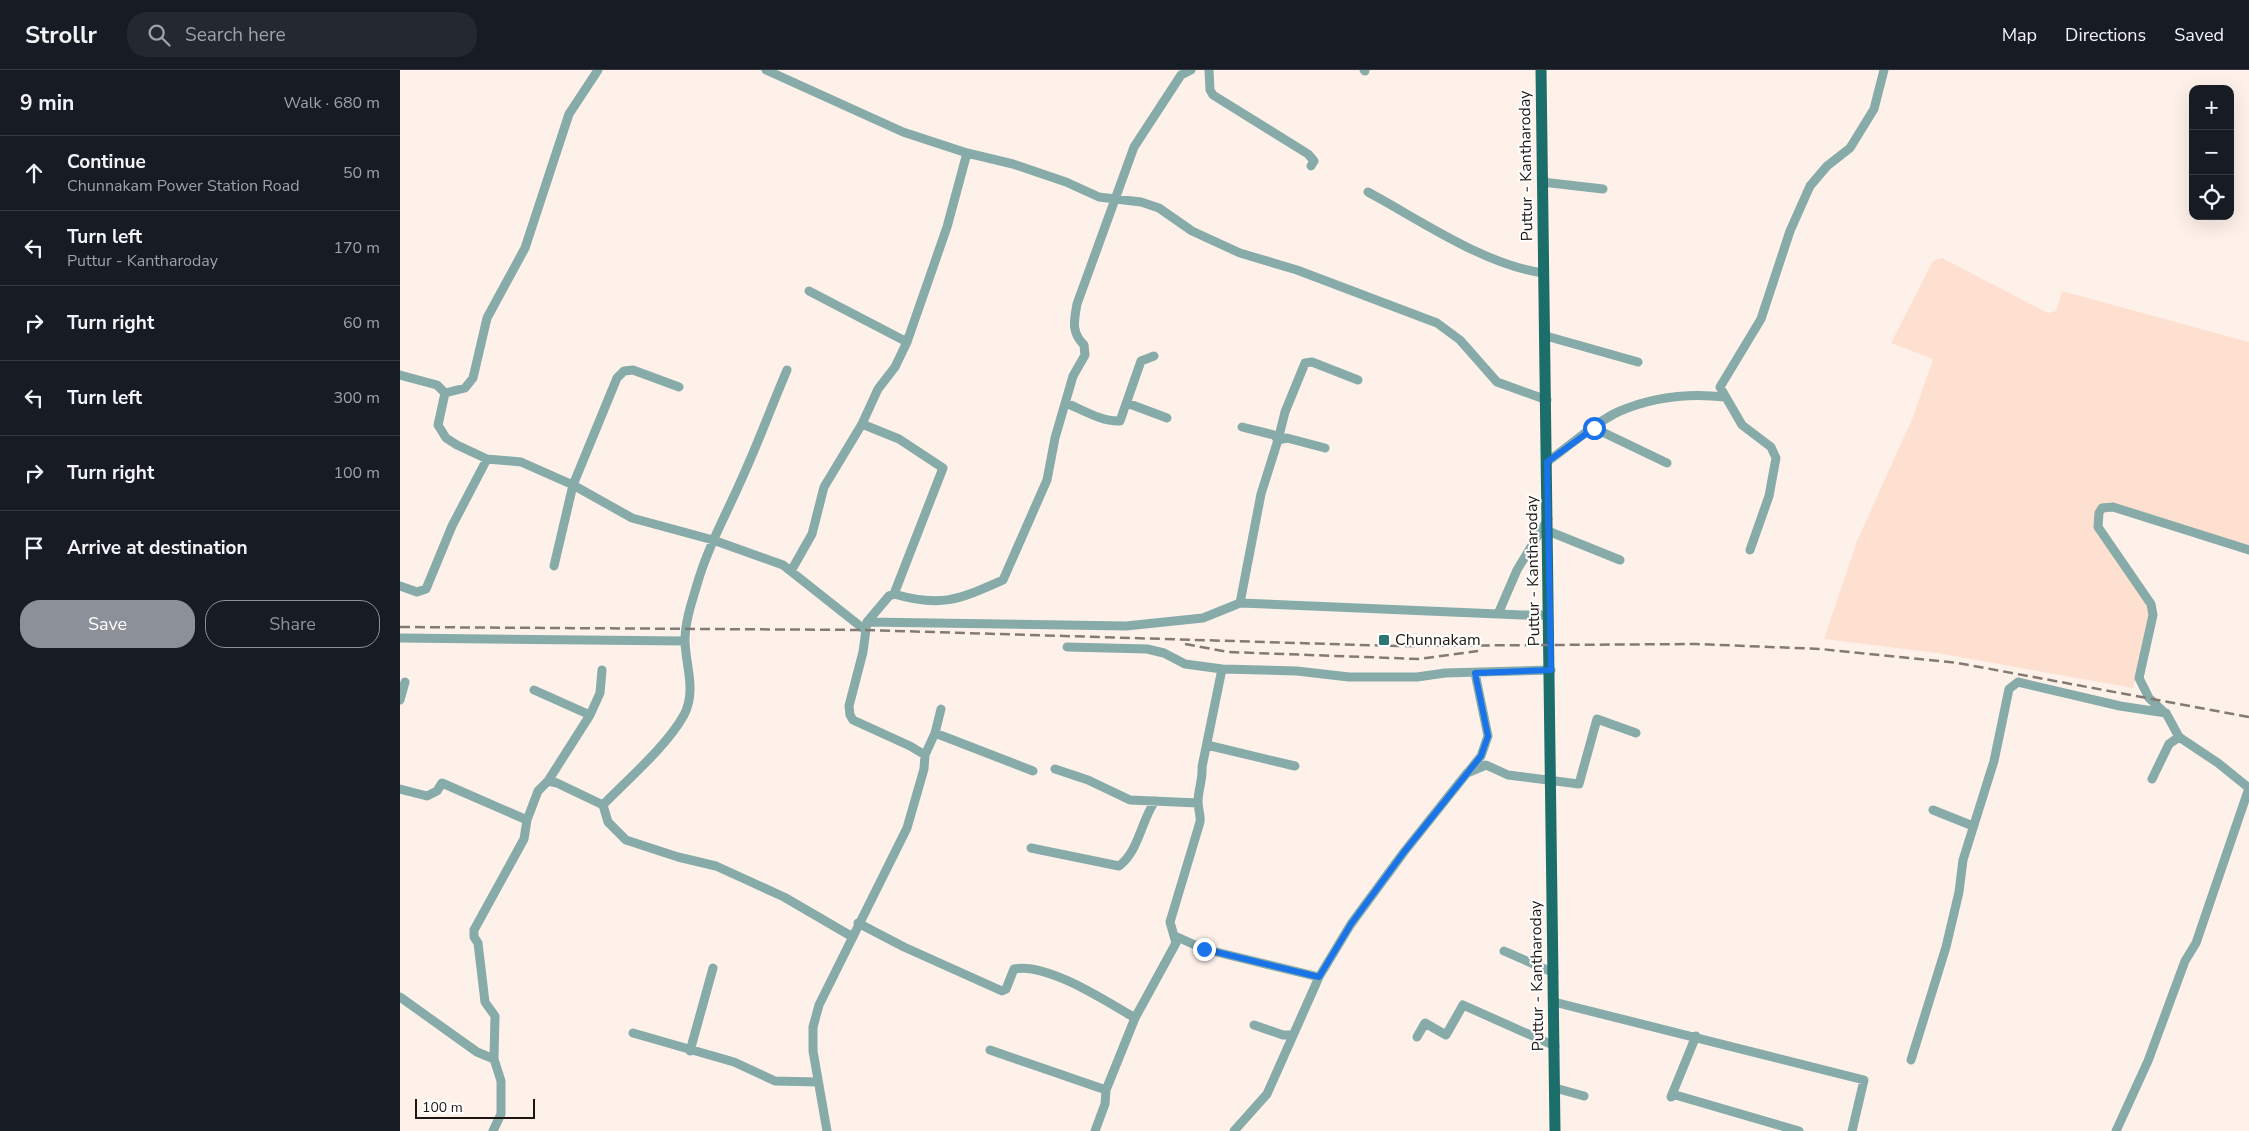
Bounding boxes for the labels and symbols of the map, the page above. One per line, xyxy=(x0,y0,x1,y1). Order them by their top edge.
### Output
street label: Puttur - Kantharoday xyxy=(1514,90,1538,242)
route start xyxy=(1583,417,1606,440)
street label: Puttur - Kantharoday xyxy=(1521,495,1545,647)
place label: Chunnakam xyxy=(1395,629,1481,651)
marker: Chunnakam xyxy=(1377,633,1391,647)
street label: Puttur - Kantharoday xyxy=(1525,900,1549,1052)
route end xyxy=(1193,938,1216,961)
scale bar xyxy=(415,1096,535,1119)

